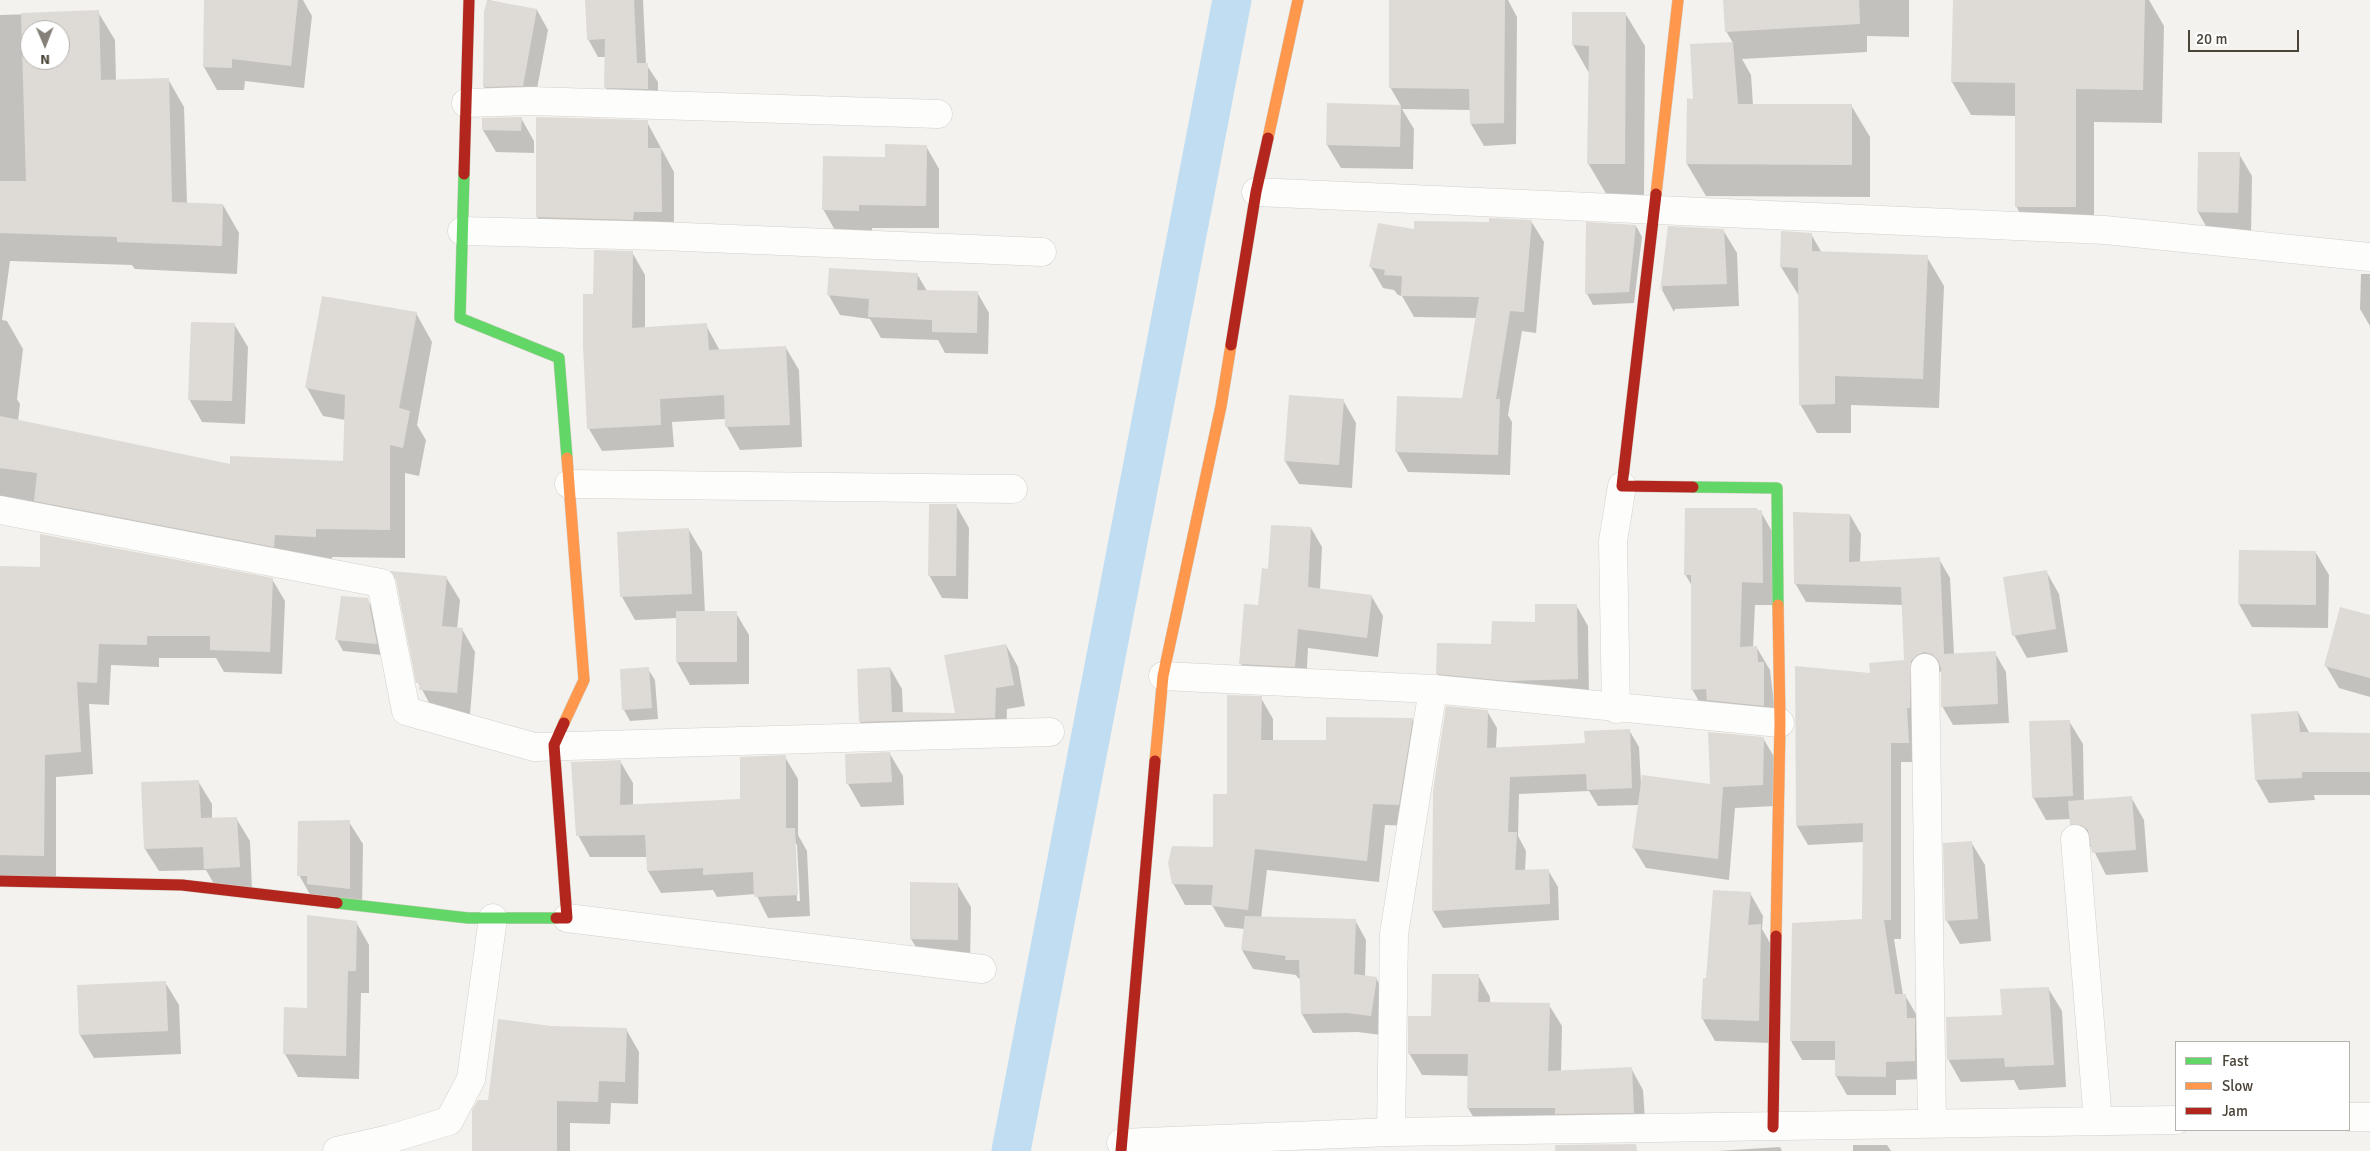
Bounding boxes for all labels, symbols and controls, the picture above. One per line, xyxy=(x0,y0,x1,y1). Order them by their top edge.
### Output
north arrow xyxy=(20,20,70,70)
scale bar xyxy=(2190,20,2301,52)
text: 20 m xyxy=(2196,30,2227,48)
text: N xyxy=(40,51,50,68)
legend xyxy=(2175,1041,2350,1131)
text: Fast xyxy=(2222,1052,2249,1070)
text: Slow xyxy=(2222,1077,2253,1095)
text: Jam xyxy=(2222,1102,2248,1120)

